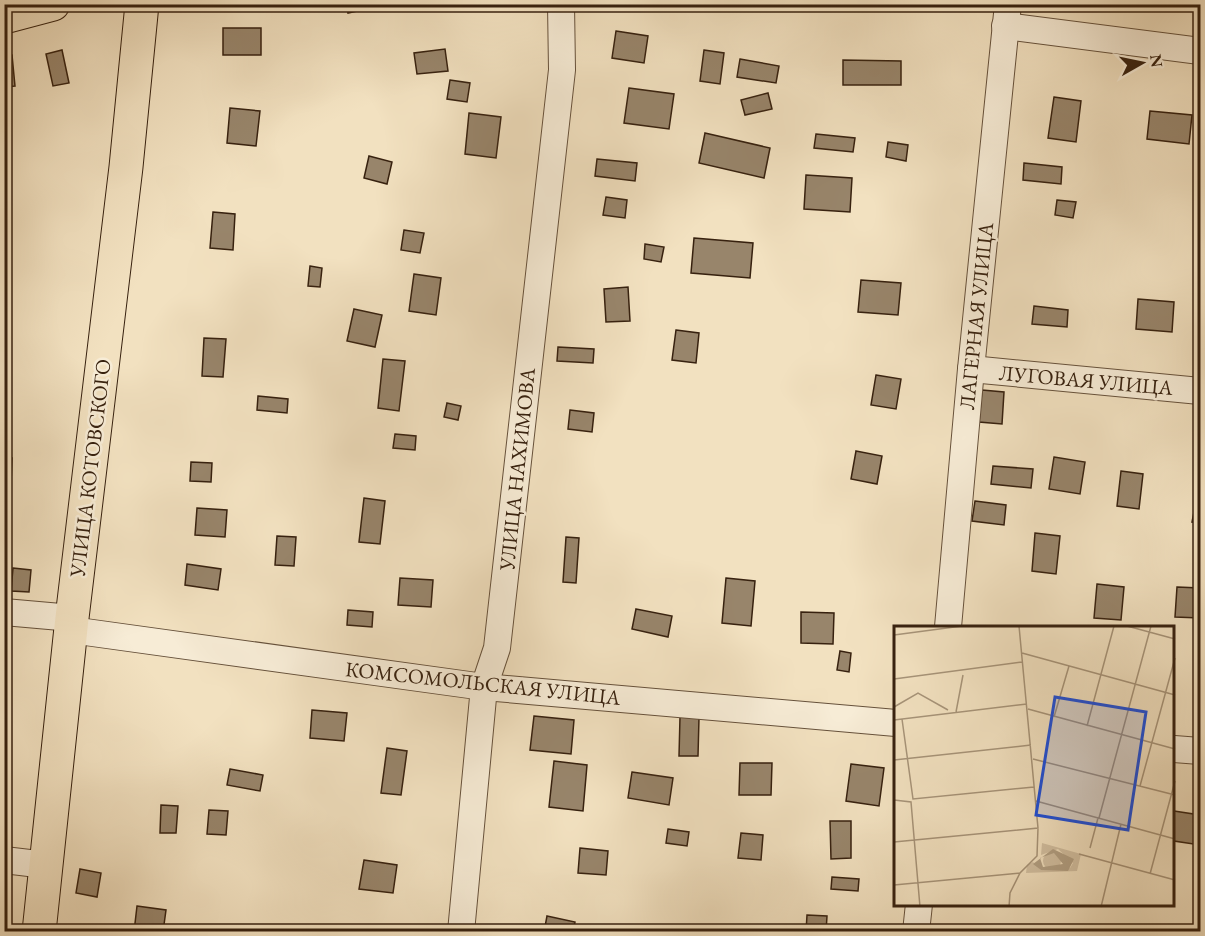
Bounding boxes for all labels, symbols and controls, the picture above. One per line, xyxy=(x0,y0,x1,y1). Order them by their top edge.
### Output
north arrow xyxy=(1112,33,1172,93)
text: N xyxy=(1145,53,1168,69)
street label: ЛАГЕРНАЯ УЛИЦА xyxy=(953,221,999,411)
street label: УЛИЦА КОТОВСКОГО xyxy=(63,357,117,580)
street label: ЛУГОВАЯ УЛИЦА xyxy=(998,359,1175,401)
street label: УЛИЦА НАХИМОВА xyxy=(493,366,541,573)
inset map xyxy=(894,626,1175,906)
street label: КОМСОМОЛЬСКАЯ УЛИЦА xyxy=(344,655,622,711)

